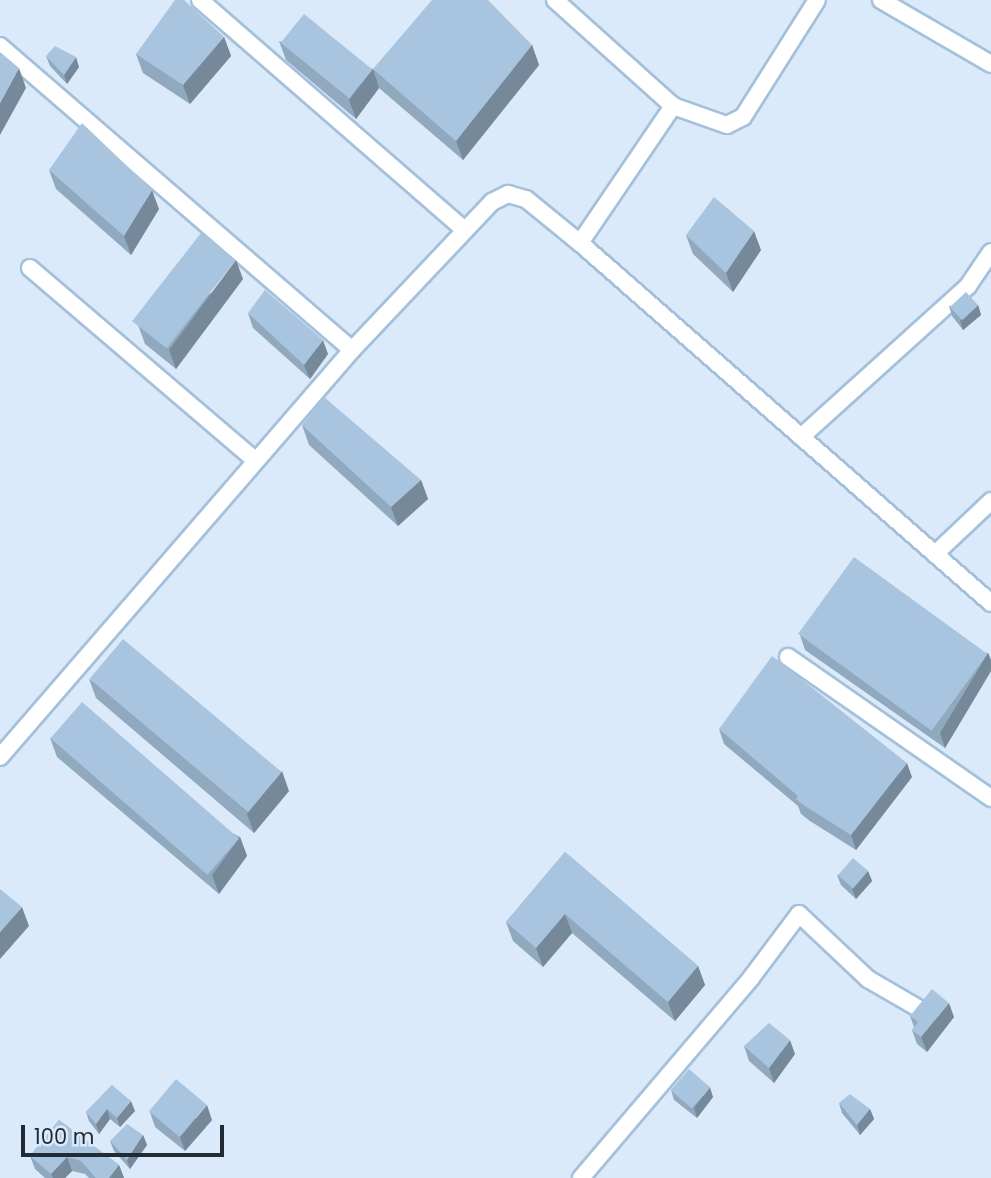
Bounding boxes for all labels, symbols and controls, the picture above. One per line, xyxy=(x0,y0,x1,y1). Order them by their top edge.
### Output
scale bar xyxy=(24,1112,228,1156)
text: 100 m xyxy=(34,1122,94,1151)

